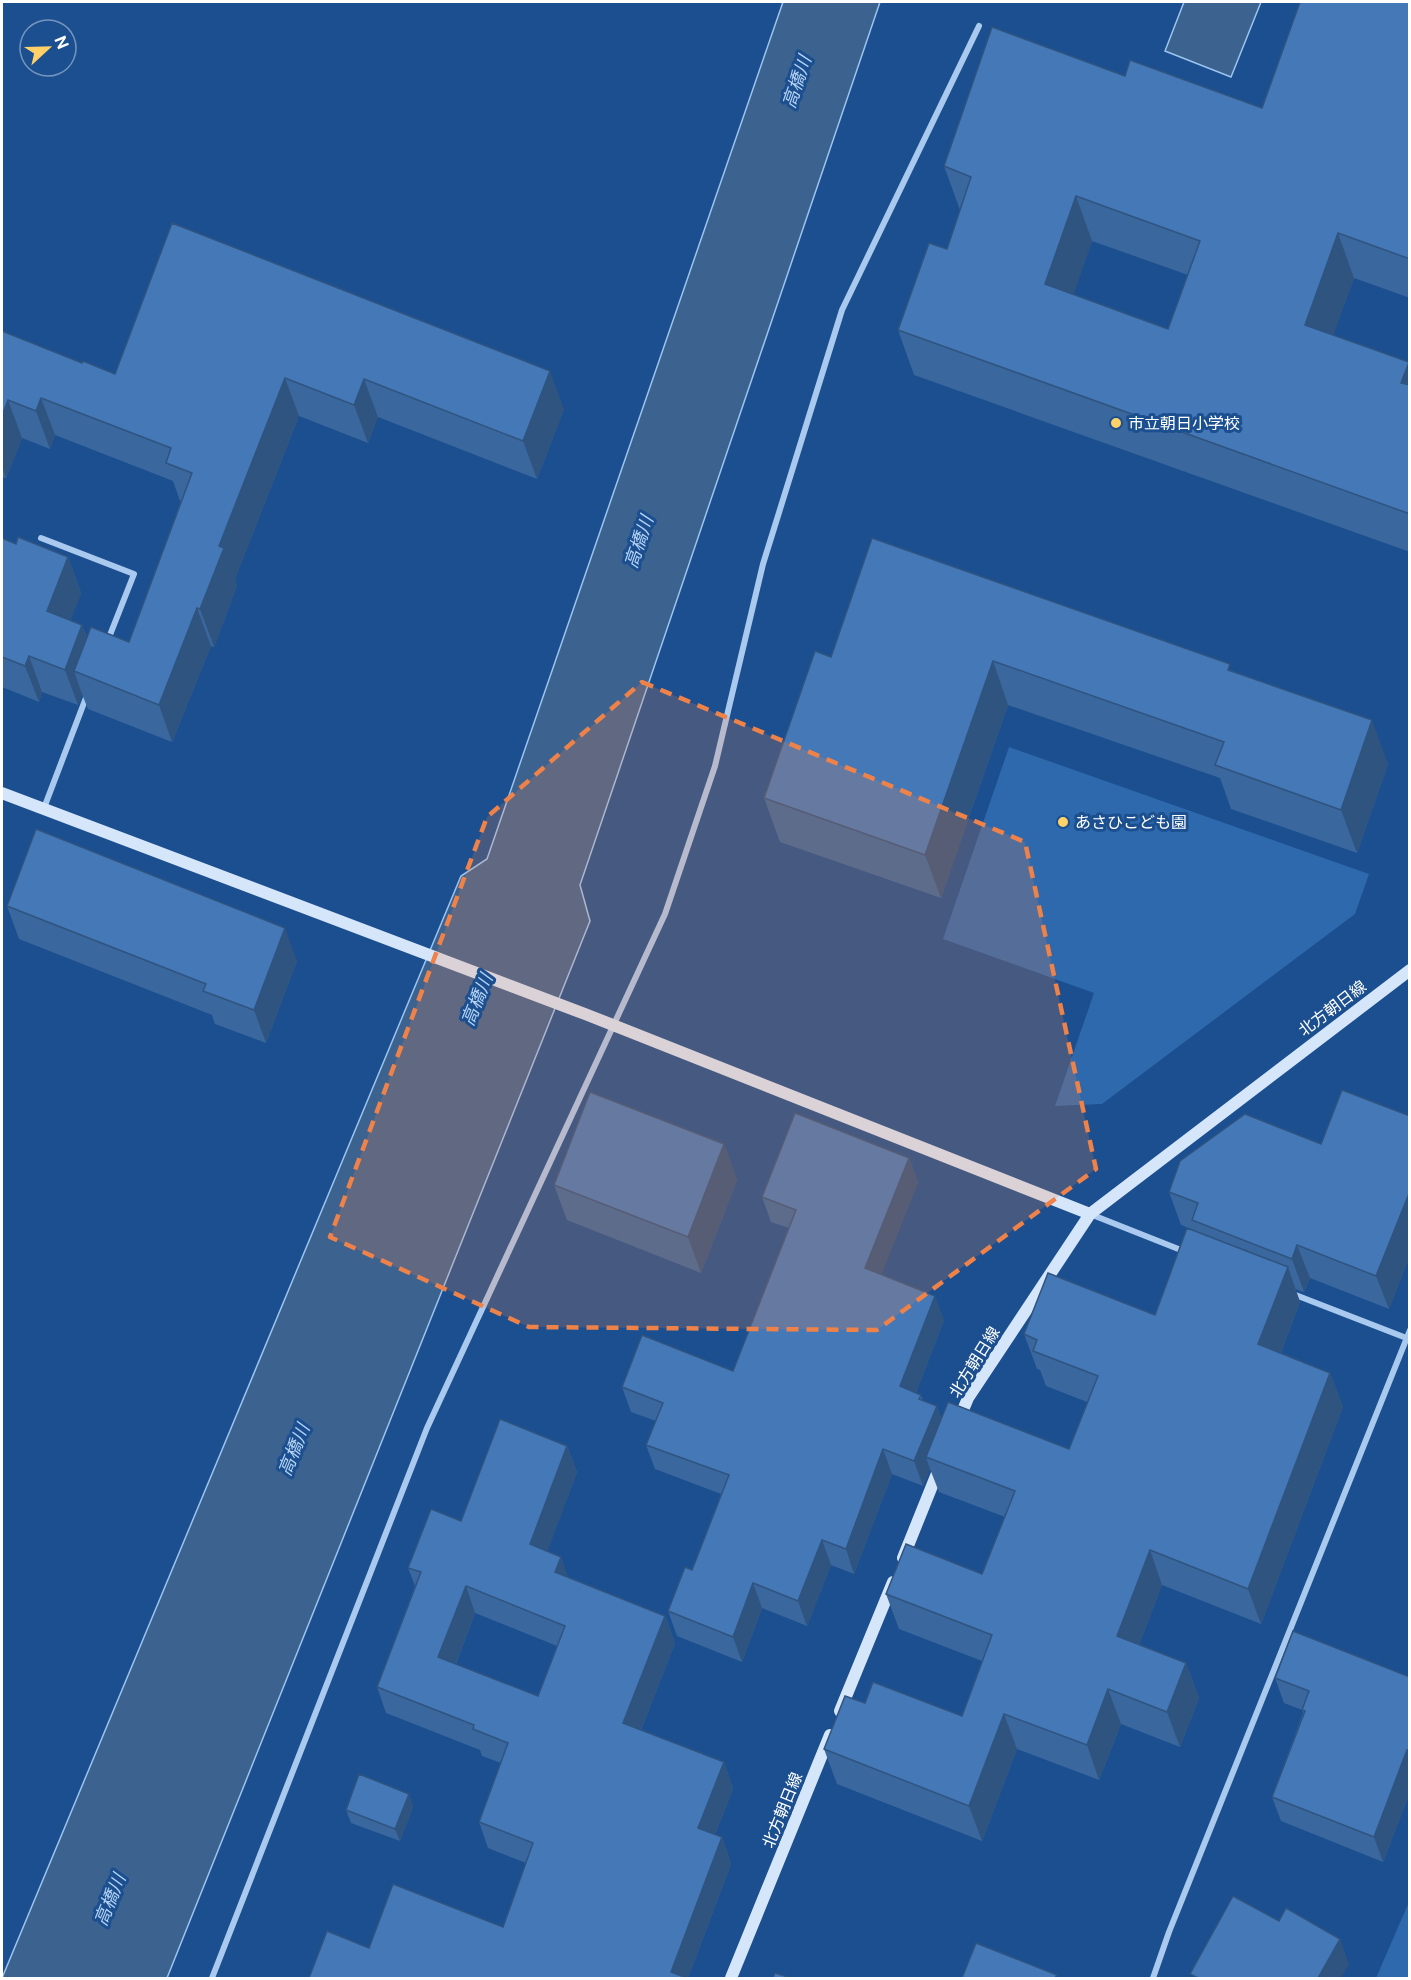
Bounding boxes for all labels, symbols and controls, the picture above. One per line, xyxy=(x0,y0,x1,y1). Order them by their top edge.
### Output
north arrow xyxy=(18,18,78,78)
text: N xyxy=(50,33,73,52)
water label: 高橋川 xyxy=(778,51,816,111)
place label: 市立朝日小学校 xyxy=(1128,414,1240,433)
marker: 市立朝日小学校 xyxy=(1109,416,1123,430)
water label: 高橋川 xyxy=(620,511,658,571)
place label: あさひこども園 xyxy=(1075,813,1187,832)
marker: あさひこども園 xyxy=(1056,815,1070,829)
water label: 高橋川 xyxy=(457,969,497,1029)
street label: 北方朝日線 xyxy=(1295,977,1370,1040)
street label: 北方朝日線 xyxy=(945,1323,1004,1401)
water label: 高橋川 xyxy=(274,1419,314,1479)
street label: 北方朝日線 xyxy=(759,1770,806,1851)
water label: 高橋川 xyxy=(90,1869,130,1929)

